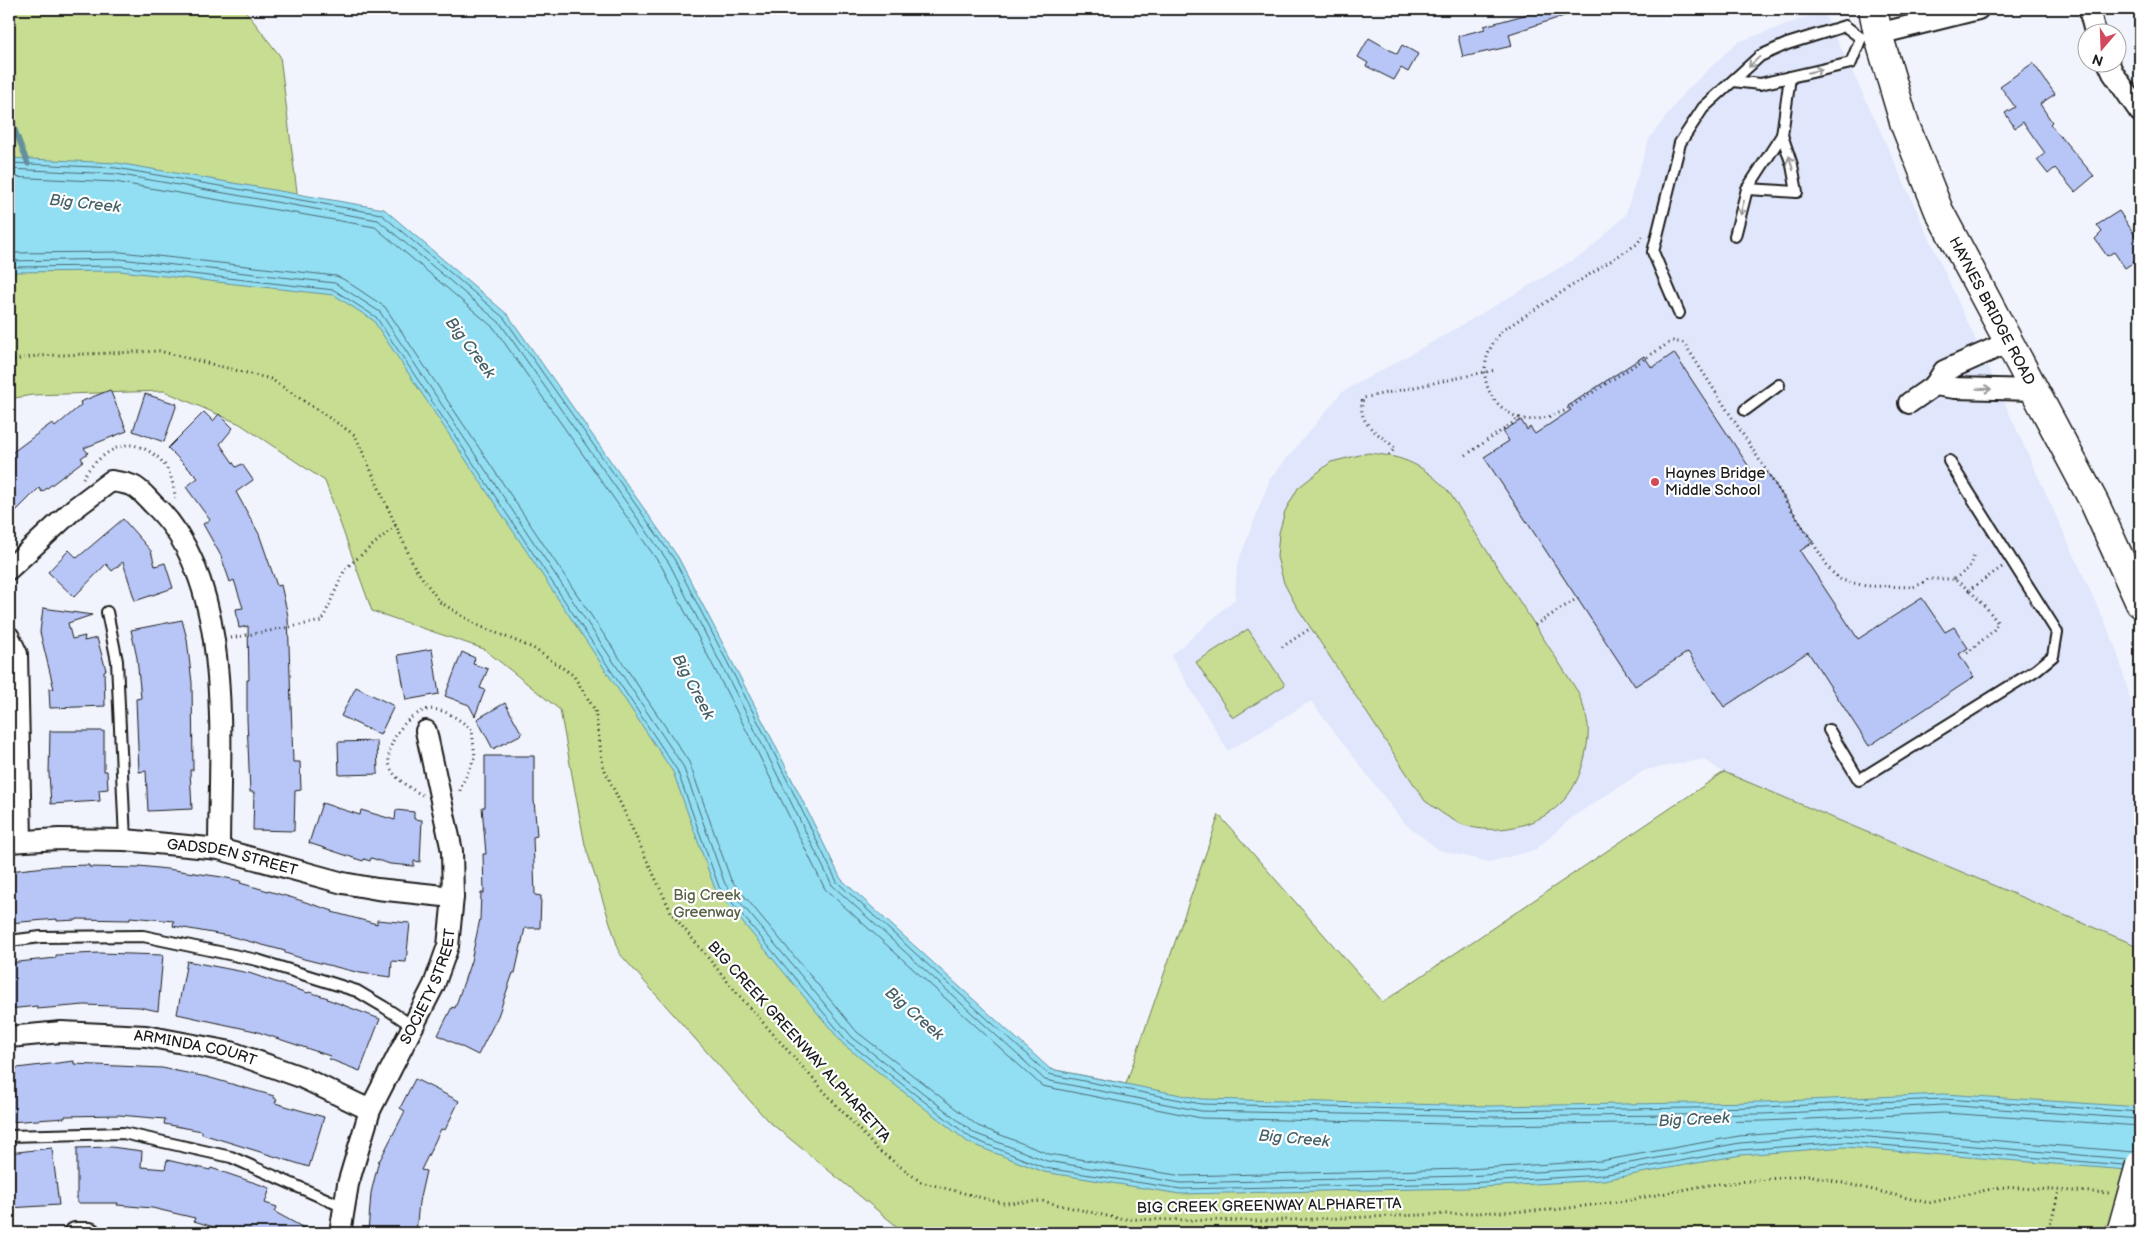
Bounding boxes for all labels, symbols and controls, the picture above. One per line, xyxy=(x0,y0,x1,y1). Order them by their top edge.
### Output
north arrow xyxy=(2076,22,2126,72)
text: N xyxy=(2090,50,2106,70)
one-way arrow xyxy=(1748,56,1760,68)
one-way arrow xyxy=(1807,66,1823,75)
one-way arrow xyxy=(1785,155,1795,171)
water label: Big Creek xyxy=(49,191,123,217)
one-way arrow xyxy=(1737,199,1747,215)
street label: HAYNES BRIDGE ROAD xyxy=(1945,233,2039,388)
water label: Big Creek xyxy=(441,314,500,383)
one-way arrow xyxy=(1976,384,1992,394)
place label: Haynes Bridge Middle School xyxy=(1665,464,1766,500)
marker: Haynes Bridge Middle School xyxy=(1649,476,1661,488)
water label: Big Creek xyxy=(668,651,719,724)
street label: GADSDEN STREET xyxy=(166,835,300,880)
park label: Big Creek Greenway xyxy=(673,886,741,922)
street label: SOCIETY STREET xyxy=(396,928,459,1048)
street label: BIG CREEK GREENWAY ALPHARETTA xyxy=(703,937,895,1147)
water label: Big Creek xyxy=(881,983,948,1045)
street label: ARMINDA COURT xyxy=(134,1026,259,1070)
water label: Big Creek xyxy=(1658,1109,1731,1131)
water label: Big Creek xyxy=(1258,1126,1331,1152)
street label: BIG CREEK GREENWAY ALPHARETTA xyxy=(1136,1194,1402,1218)

